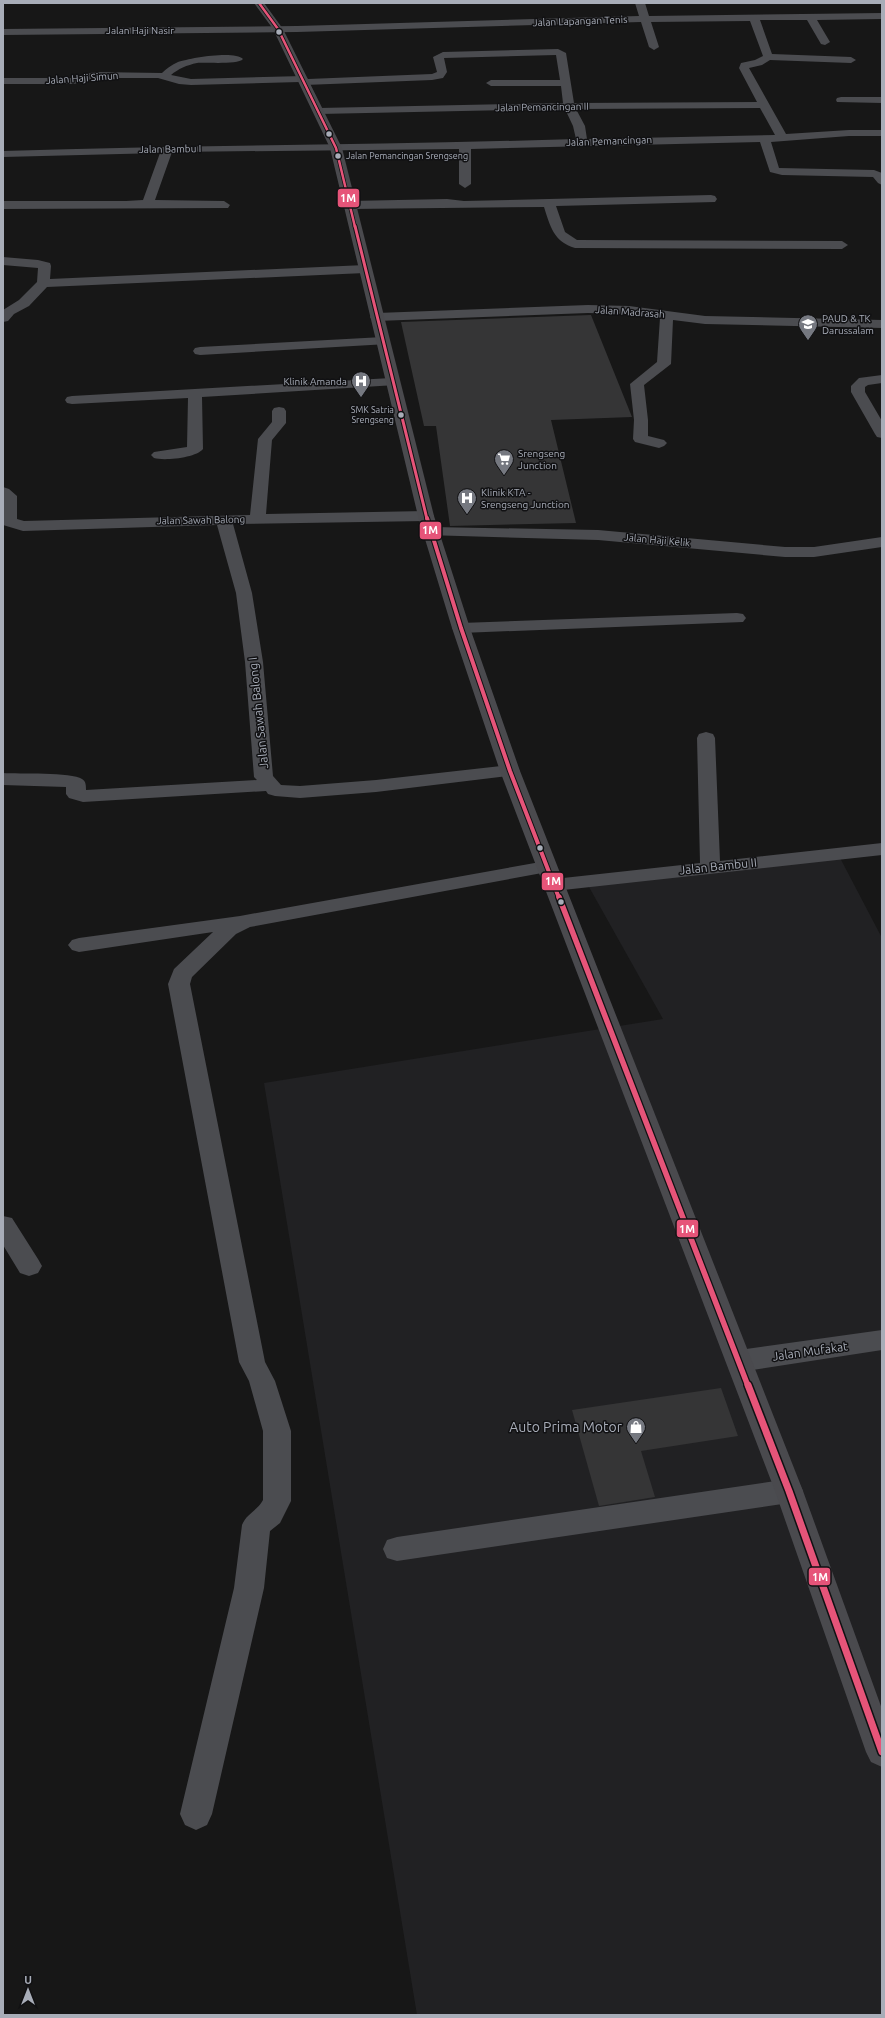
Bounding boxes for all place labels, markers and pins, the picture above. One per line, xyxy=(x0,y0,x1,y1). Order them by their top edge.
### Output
unlabelled marker xyxy=(274,27,284,37)
unlabelled marker xyxy=(324,129,334,139)
marker: Jalan Pemancingan Srengseng xyxy=(333,151,343,161)
place label: Jalan Pemancingan Srengseng xyxy=(346,151,468,161)
school or university icon: PAUD & TK Darussalam xyxy=(797,313,819,341)
place label: PAUD & TK Darussalam xyxy=(822,313,874,336)
hospital icon: Klinik Amanda xyxy=(350,370,372,398)
place label: Klinik Amanda xyxy=(283,376,347,387)
place label: SMK Satria Srengseng xyxy=(351,405,394,425)
marker: SMK Satria Srengseng xyxy=(396,410,406,420)
supermarket icon: Srengseng Junction xyxy=(493,448,515,476)
place label: Srengseng Junction xyxy=(518,448,565,471)
hospital icon: Klinik KTA - Srengseng Junction xyxy=(456,487,478,515)
place label: Klinik KTA - Srengseng Junction xyxy=(481,487,570,510)
unlabelled marker xyxy=(535,843,545,853)
unlabelled marker xyxy=(556,897,566,907)
shop icon: Auto Prima Motor xyxy=(625,1416,647,1444)
place label: Auto Prima Motor xyxy=(509,1419,623,1435)

